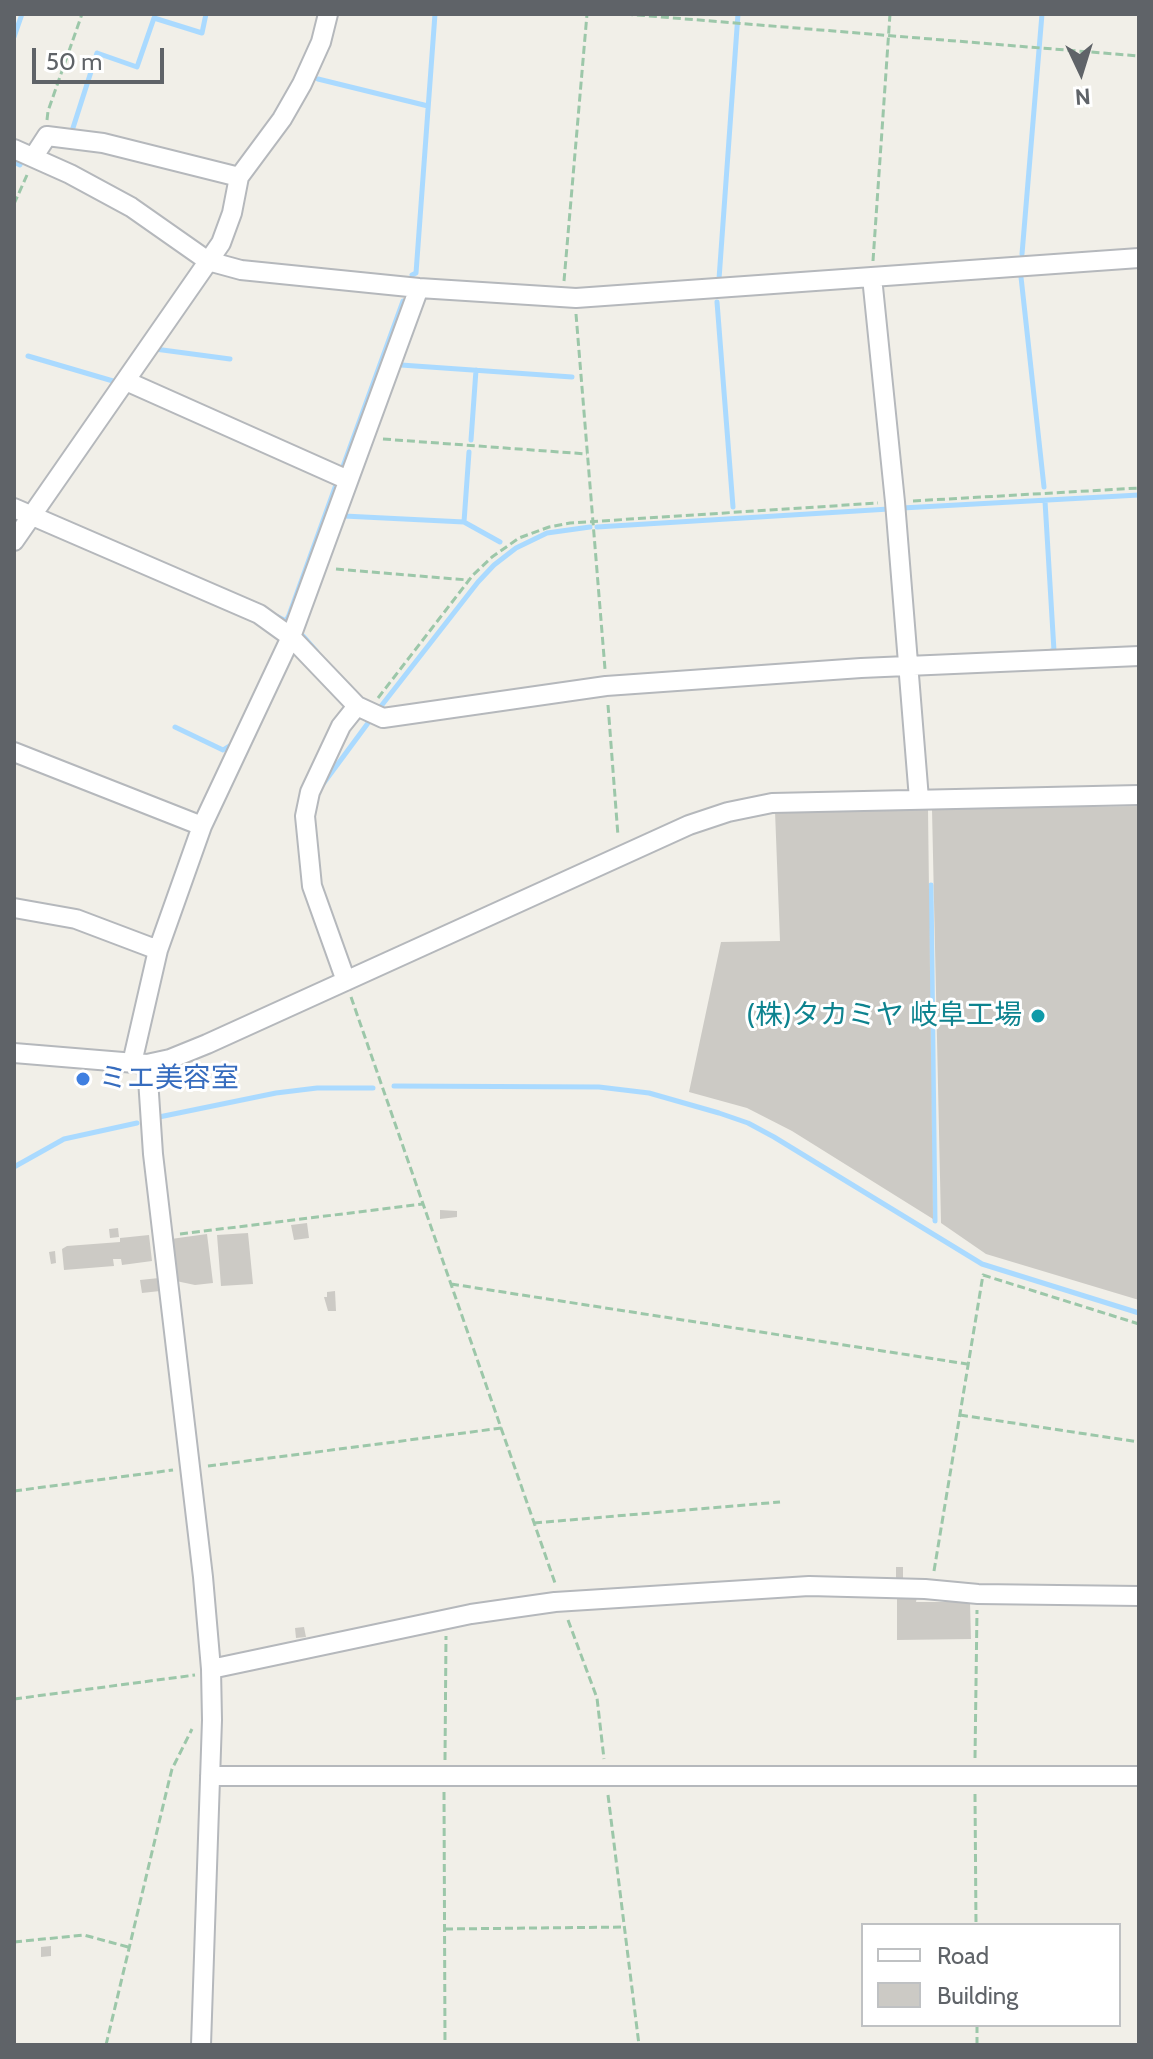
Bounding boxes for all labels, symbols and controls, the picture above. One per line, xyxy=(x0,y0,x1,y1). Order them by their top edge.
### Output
scale bar xyxy=(36,32,168,82)
north arrow xyxy=(1041,32,1121,112)
text: 50 m xyxy=(46,47,102,76)
text: N xyxy=(1074,82,1091,110)
place label: (株)タカミヤ 岐阜工場 xyxy=(746,999,1022,1033)
marker: (株)タカミヤ 岐阜工場 xyxy=(1029,1007,1047,1025)
place label: ミエ美容室 xyxy=(99,1062,239,1096)
marker: ミエ美容室 xyxy=(74,1070,92,1088)
legend xyxy=(861,1923,1121,2027)
text: Road xyxy=(937,1941,989,1970)
text: Building xyxy=(937,1981,1018,2010)

